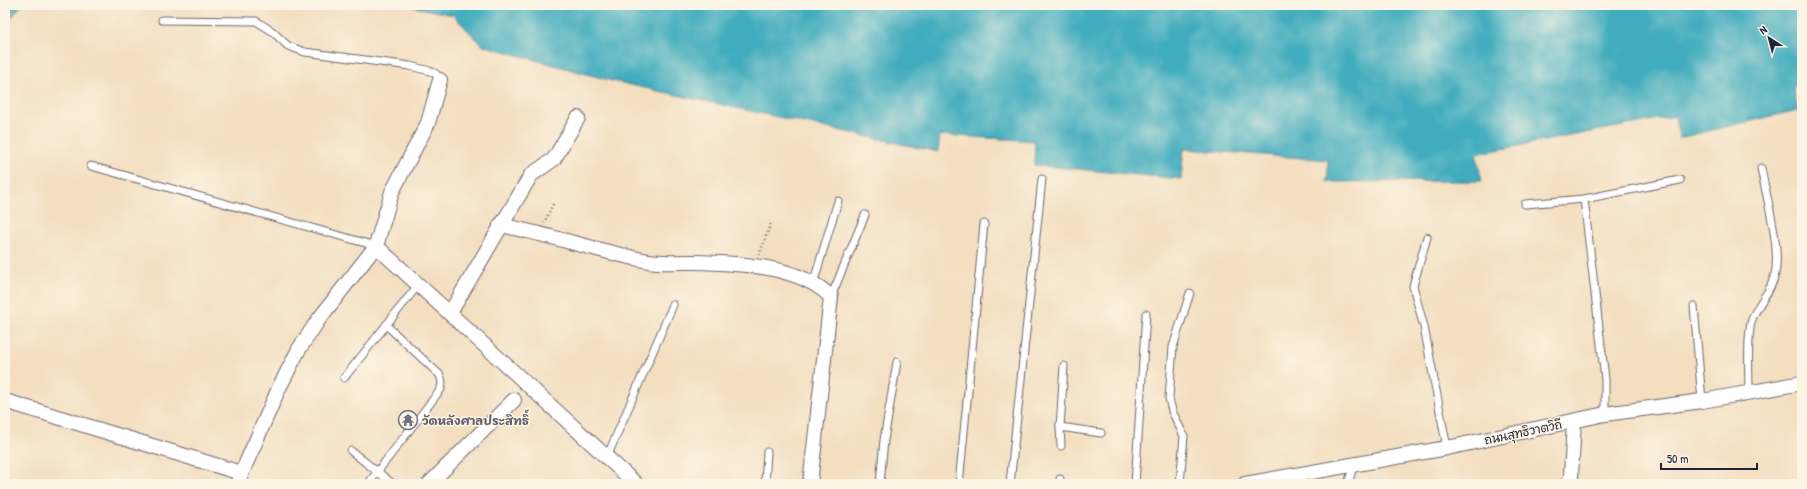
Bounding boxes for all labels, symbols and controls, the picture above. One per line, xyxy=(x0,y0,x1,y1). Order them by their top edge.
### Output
north arrow xyxy=(1749,18,1789,58)
text: N xyxy=(1757,22,1770,37)
temple icon: วัดหลังศาลประสิทธิ์ xyxy=(397,409,419,431)
place label: วัดหลังศาลประสิทธิ์ xyxy=(422,409,530,429)
street label: ถนนสุทธิวาตวิถี xyxy=(1483,415,1564,450)
scale bar xyxy=(1661,445,1757,471)
text: 50 m xyxy=(1667,450,1688,467)

